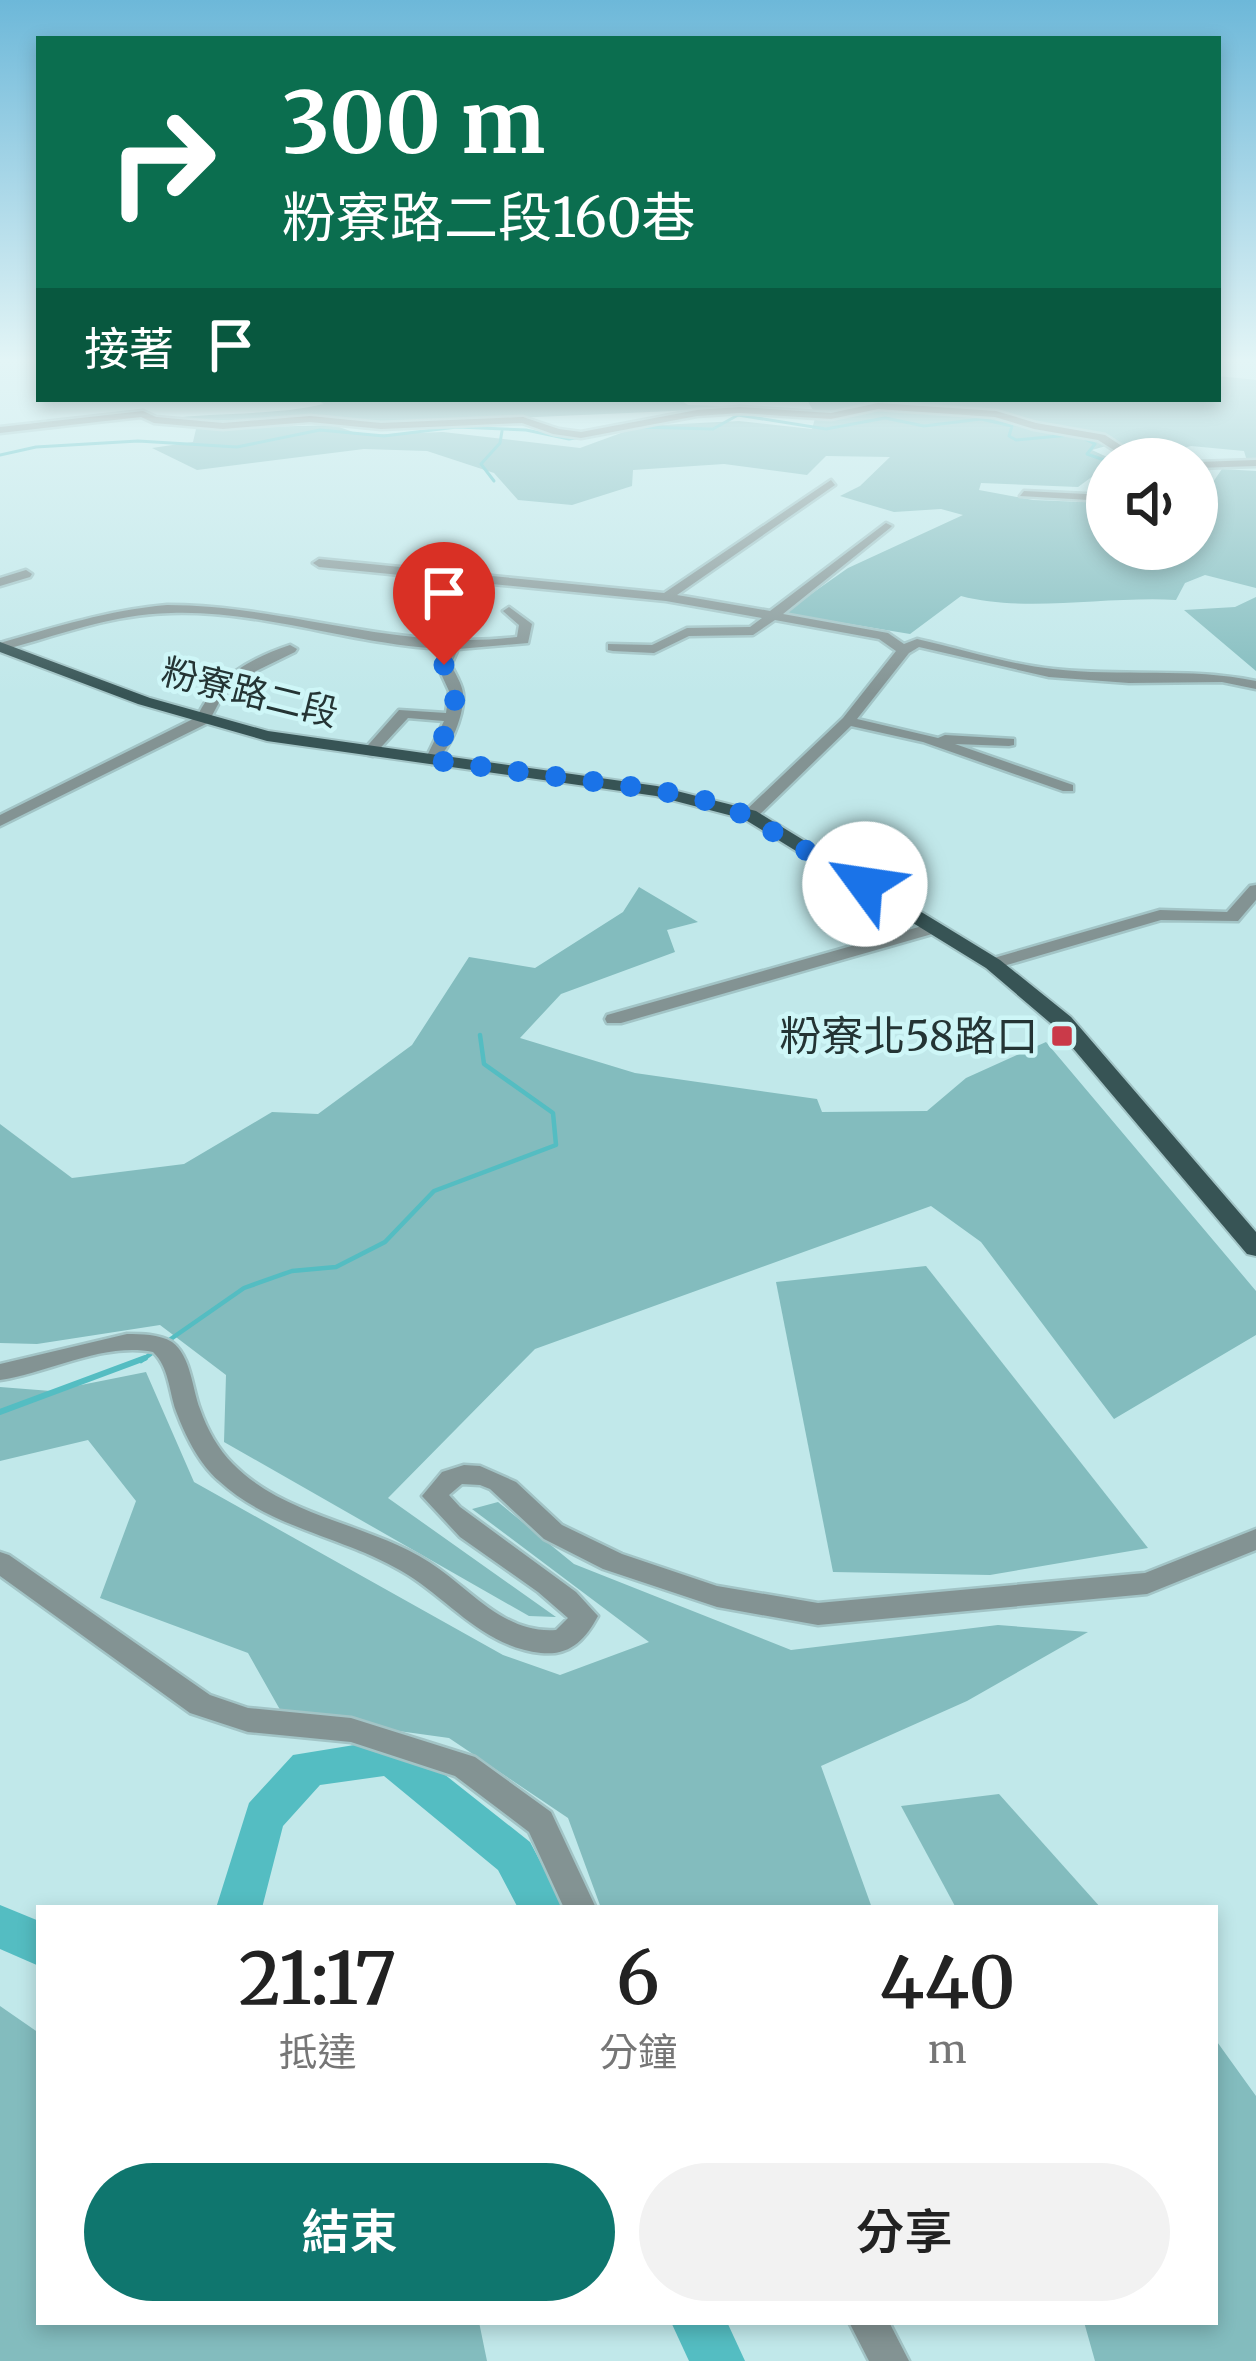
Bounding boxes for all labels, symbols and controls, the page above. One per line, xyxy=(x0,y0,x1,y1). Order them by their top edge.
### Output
text: 300 m xyxy=(282,70,545,176)
icon: right xyxy=(84,84,240,240)
text: 粉寮路二段160巷 xyxy=(282,184,696,252)
icon: arrive xyxy=(198,312,264,378)
text: 接著 xyxy=(84,321,174,377)
map controls xyxy=(1086,438,1218,570)
button: sound xyxy=(1086,438,1218,570)
pin xyxy=(393,542,495,665)
icon: arrive xyxy=(411,560,477,626)
street label: 粉寮路二段 xyxy=(157,649,343,736)
position arrow xyxy=(802,821,928,947)
place label: 粉寮北58路口 xyxy=(779,1010,1038,1062)
marker: 粉寮北58路口 xyxy=(1049,1023,1075,1049)
text: 21:17 xyxy=(239,1933,396,2024)
text: 6 xyxy=(616,1933,660,2024)
text: 440 xyxy=(880,1937,1015,2028)
text: m xyxy=(928,2025,967,2074)
text: 抵達 xyxy=(278,2028,357,2077)
text: 分鐘 xyxy=(599,2028,677,2077)
button: 結束 xyxy=(84,2163,615,2301)
button: 分享 xyxy=(639,2163,1170,2301)

